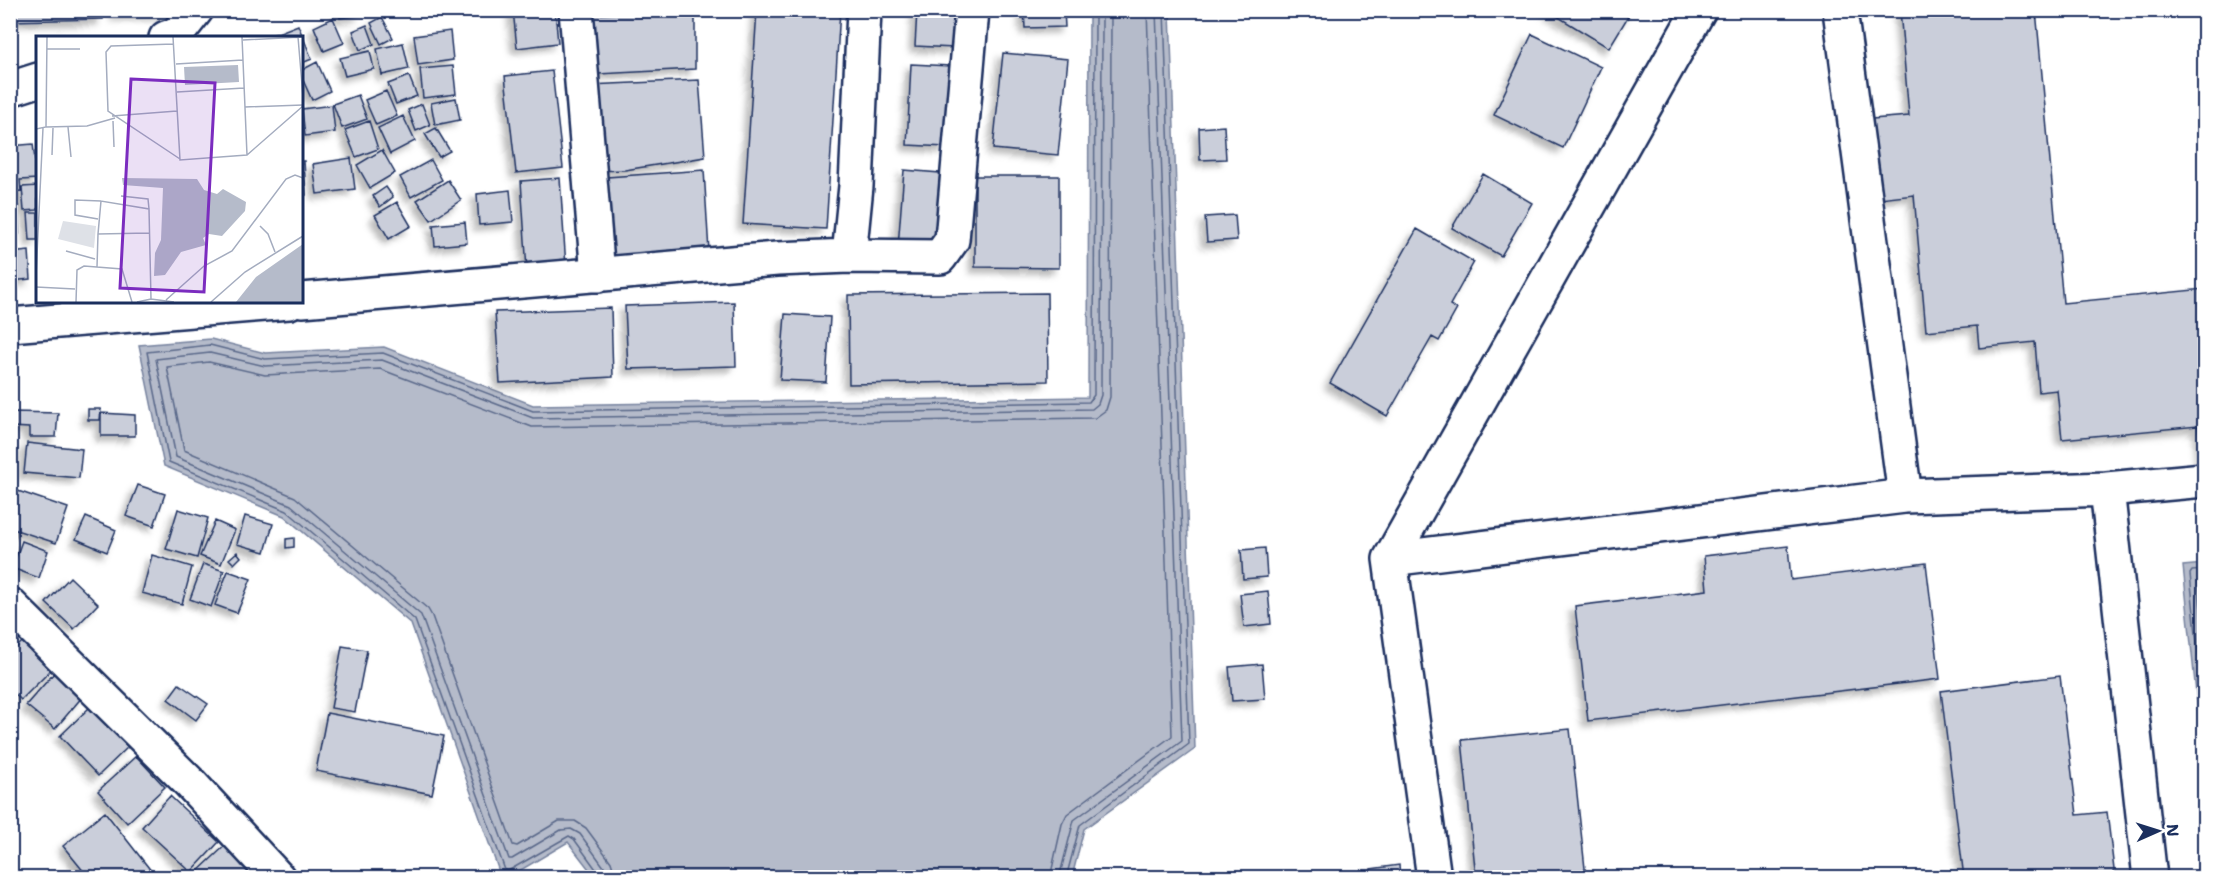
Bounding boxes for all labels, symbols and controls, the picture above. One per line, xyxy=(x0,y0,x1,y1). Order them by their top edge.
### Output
inset map xyxy=(36,36,303,303)
north arrow xyxy=(2128,801,2188,861)
text: N xyxy=(2162,823,2183,837)

